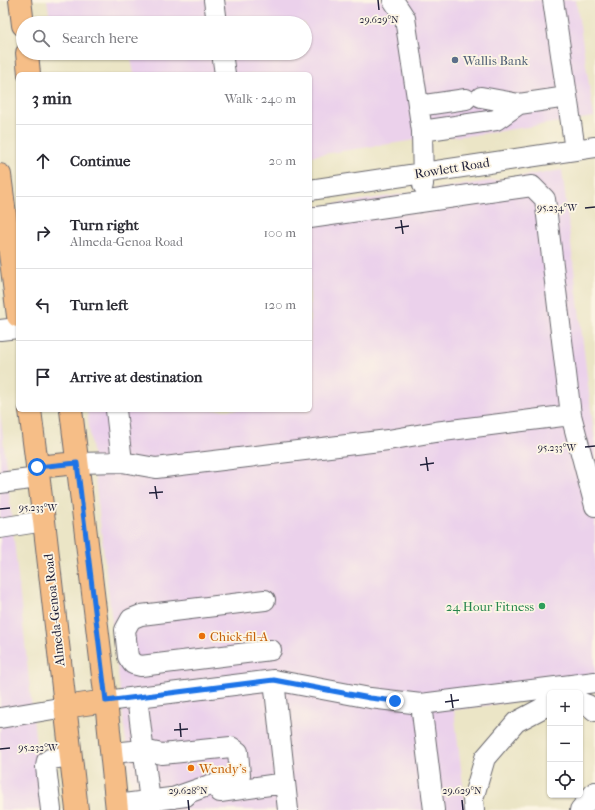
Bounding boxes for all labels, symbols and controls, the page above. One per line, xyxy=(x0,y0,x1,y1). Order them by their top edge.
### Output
text: 29.629°N xyxy=(359,14,399,26)
search box xyxy=(16,16,312,60)
icon: search xyxy=(30,27,52,49)
text: Search here xyxy=(62,29,138,47)
place label: Wallis Bank xyxy=(462,53,529,68)
marker: Wallis Bank xyxy=(450,55,460,65)
text: 3 min xyxy=(32,88,72,108)
text: Walk · 240 m xyxy=(224,91,296,106)
icon: ahead xyxy=(32,150,54,172)
text: Continue xyxy=(70,152,130,170)
text: 20 m xyxy=(269,153,296,168)
street label: Rowlett Road xyxy=(413,154,492,181)
text: 95.234°W xyxy=(537,202,578,214)
text: Turn right xyxy=(70,216,139,234)
icon: right xyxy=(32,222,54,244)
text: 100 m xyxy=(263,225,296,240)
text: Almeda-Genoa Road xyxy=(70,234,183,249)
icon: left xyxy=(32,294,54,316)
text: Turn left xyxy=(70,296,128,314)
text: 120 m xyxy=(264,297,296,312)
icon: arrive xyxy=(32,366,54,388)
text: Arrive at destination xyxy=(70,368,202,386)
text: 95.233°W xyxy=(538,442,577,454)
route start xyxy=(28,458,46,476)
text: 95.233°W xyxy=(19,502,58,514)
street label: Almeda-Genoa Road xyxy=(41,552,67,668)
place label: 24 Hour Fitness xyxy=(446,599,534,614)
marker: 24 Hour Fitness xyxy=(537,601,547,611)
place label: Chick-fil-A xyxy=(210,629,269,644)
marker: Chick-fil-A xyxy=(197,631,207,641)
map controls xyxy=(547,690,583,798)
button: + xyxy=(547,690,583,726)
route end xyxy=(386,692,404,710)
button: − xyxy=(547,726,583,762)
text: 95.232°W xyxy=(18,742,59,754)
place label: Wendy's xyxy=(198,761,247,776)
button: locate xyxy=(547,762,583,798)
marker: Wendy's xyxy=(186,763,196,773)
text: 29.628°N xyxy=(168,785,208,797)
text: 29.629°N xyxy=(442,785,482,797)

